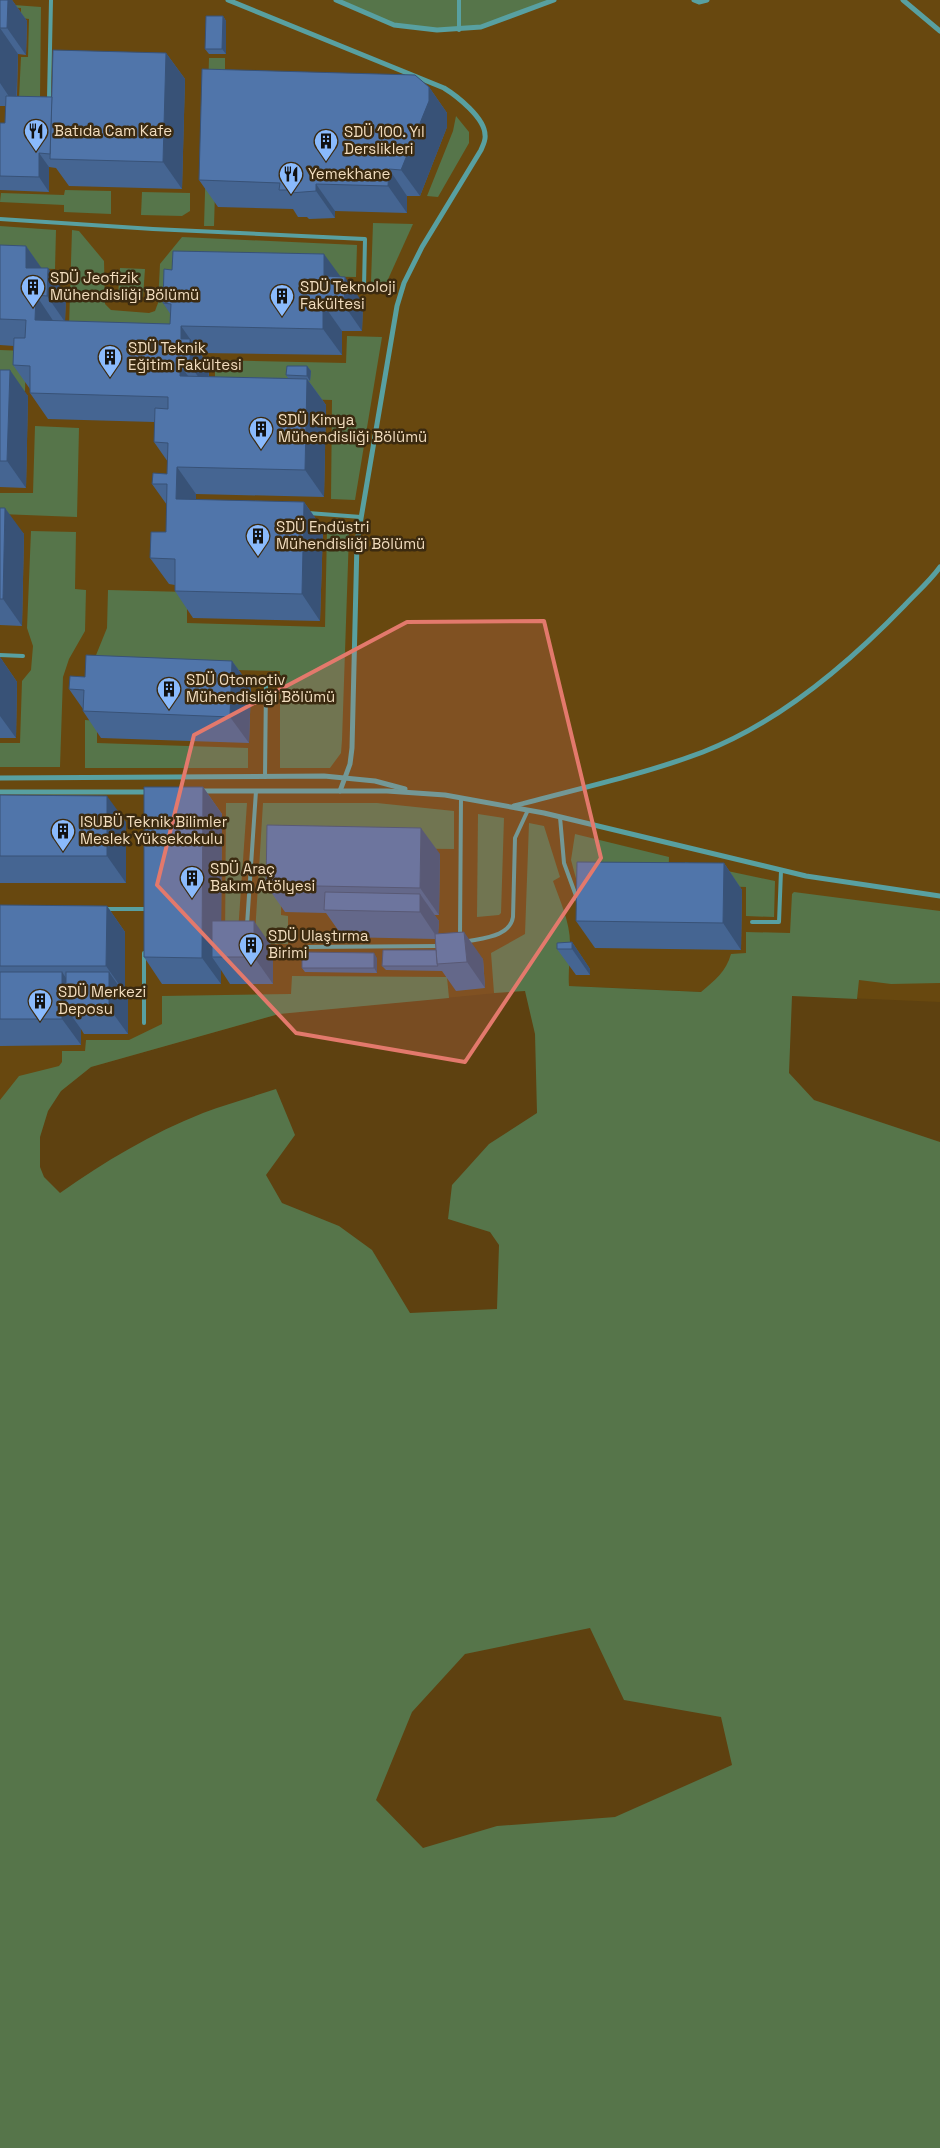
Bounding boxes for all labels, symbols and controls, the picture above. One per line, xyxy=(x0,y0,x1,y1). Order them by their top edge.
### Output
restaurant icon: Batıda Cam Kafe xyxy=(23,118,49,152)
place label: Batıda Cam Kafe xyxy=(54,121,172,140)
place label: SDÜ 100. Yıl Derslikleri xyxy=(344,122,425,158)
building icon: SDÜ 100. Yıl Derslikleri xyxy=(313,128,339,162)
restaurant icon: Yemekhane xyxy=(278,161,304,195)
place label: Yemekhane xyxy=(308,164,391,183)
place label: SDÜ Jeofizik Mühendisliği Bölümü xyxy=(50,268,199,304)
building icon: SDÜ Jeofizik Mühendisliği Bölümü xyxy=(20,274,46,308)
place label: SDÜ Teknoloji Fakültesi xyxy=(300,277,396,313)
building icon: SDÜ Teknoloji Fakültesi xyxy=(269,283,295,317)
place label: SDÜ Teknik Eğitim Fakültesi xyxy=(128,338,242,374)
building icon: SDÜ Teknik Eğitim Fakültesi xyxy=(97,344,123,378)
place label: SDÜ Kimya Mühendisliği Bölümü xyxy=(278,410,427,446)
building icon: SDÜ Kimya Mühendisliği Bölümü xyxy=(248,416,274,450)
place label: SDÜ Endüstri Mühendisliği Bölümü xyxy=(276,517,425,553)
building icon: SDÜ Endüstri Mühendisliği Bölümü xyxy=(245,523,271,557)
place label: SDÜ Otomotiv Mühendisliği Bölümü xyxy=(186,670,335,706)
building icon: SDÜ Otomotiv Mühendisliği Bölümü xyxy=(156,676,182,710)
place label: ISUBÜ Teknik Bilimler Meslek Yüksekokulu xyxy=(80,812,228,848)
building icon: ISUBÜ Teknik Bilimler Meslek Yüksekokulu xyxy=(50,818,76,852)
place label: SDÜ Araç Bakım Atölyesi xyxy=(210,859,315,895)
building icon: SDÜ Araç Bakım Atölyesi xyxy=(179,865,205,899)
place label: SDÜ Ulaştırma Birimi xyxy=(268,926,369,962)
building icon: SDÜ Ulaştırma Birimi xyxy=(238,932,264,966)
place label: SDÜ Merkezi Deposu xyxy=(58,982,146,1018)
building icon: SDÜ Merkezi Deposu xyxy=(27,988,53,1022)

